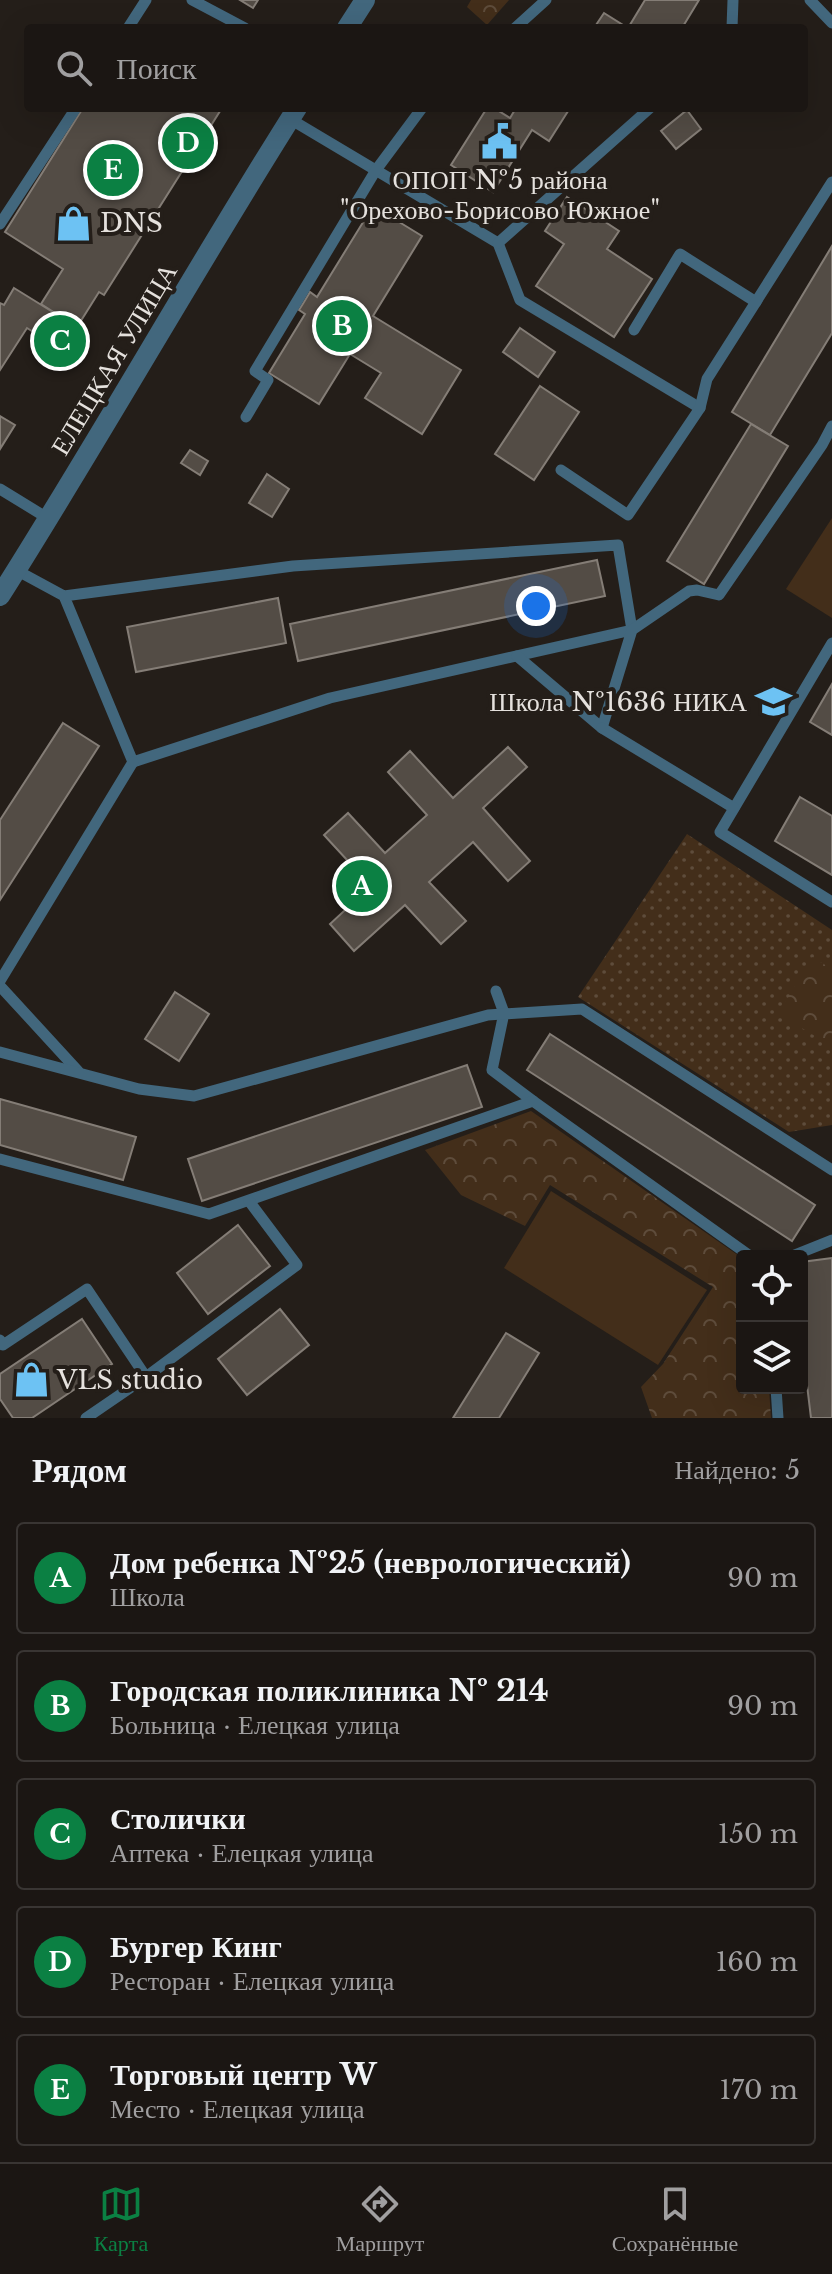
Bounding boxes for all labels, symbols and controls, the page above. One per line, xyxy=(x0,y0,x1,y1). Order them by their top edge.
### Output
search box xyxy=(24,24,808,112)
icon: search xyxy=(52,46,96,90)
text: Поиск xyxy=(116,50,197,87)
pin: D xyxy=(162,113,214,173)
public building icon: ОПОП №5 района "Орехово-Борисово Южное" xyxy=(481,122,519,160)
pin: E xyxy=(87,140,139,200)
place label: ОПОП №5 района "Орехово-Борисово Южное" xyxy=(340,164,660,226)
shop icon: DNS xyxy=(55,204,93,242)
place label: DNS xyxy=(100,207,163,239)
street label: ЕЛЕЦКАЯ УЛИЦА xyxy=(44,257,184,461)
pin: B xyxy=(316,296,368,356)
pin: C xyxy=(34,311,86,371)
your location xyxy=(516,586,556,626)
school or university icon: Школа №1636 НИКА xyxy=(754,683,792,721)
place label: Школа №1636 НИКА xyxy=(489,686,747,718)
pin: A xyxy=(336,856,388,916)
map controls xyxy=(736,1250,808,1394)
button: locate xyxy=(736,1250,808,1322)
button: layers xyxy=(736,1322,808,1394)
shop icon: VLS studio xyxy=(12,1361,50,1399)
place label: VLS studio xyxy=(56,1364,203,1396)
text: Рядом xyxy=(32,1449,127,1491)
text: Найдено: 5 xyxy=(674,1454,800,1486)
text: Дом ребенка №25 (неврологический) xyxy=(110,1544,631,1581)
text: A xyxy=(49,1562,71,1594)
text: 90 m xyxy=(727,1562,798,1594)
text: Школа xyxy=(110,1581,185,1613)
text: Городская поликлиника № 214 xyxy=(110,1672,549,1709)
text: B xyxy=(50,1690,70,1722)
text: 90 m xyxy=(727,1690,798,1722)
text: Больница · Елецкая улица xyxy=(110,1709,400,1741)
text: Столички xyxy=(110,1800,246,1837)
text: C xyxy=(49,1818,71,1850)
text: 150 m xyxy=(718,1818,798,1850)
text: Аптека · Елецкая улица xyxy=(110,1837,373,1869)
text: Бургер Кинг xyxy=(110,1928,282,1965)
text: D xyxy=(48,1946,72,1978)
text: 160 m xyxy=(716,1946,798,1978)
text: Ресторан · Елецкая улица xyxy=(110,1965,394,1997)
text: Торговый центр W xyxy=(110,2056,377,2093)
text: E xyxy=(50,2074,70,2106)
text: 170 m xyxy=(719,2074,798,2106)
text: Место · Елецкая улица xyxy=(110,2093,365,2125)
tab: Карта xyxy=(94,2182,148,2257)
tab: Маршрут xyxy=(336,2182,424,2257)
tab: Сохранённые xyxy=(612,2182,738,2257)

